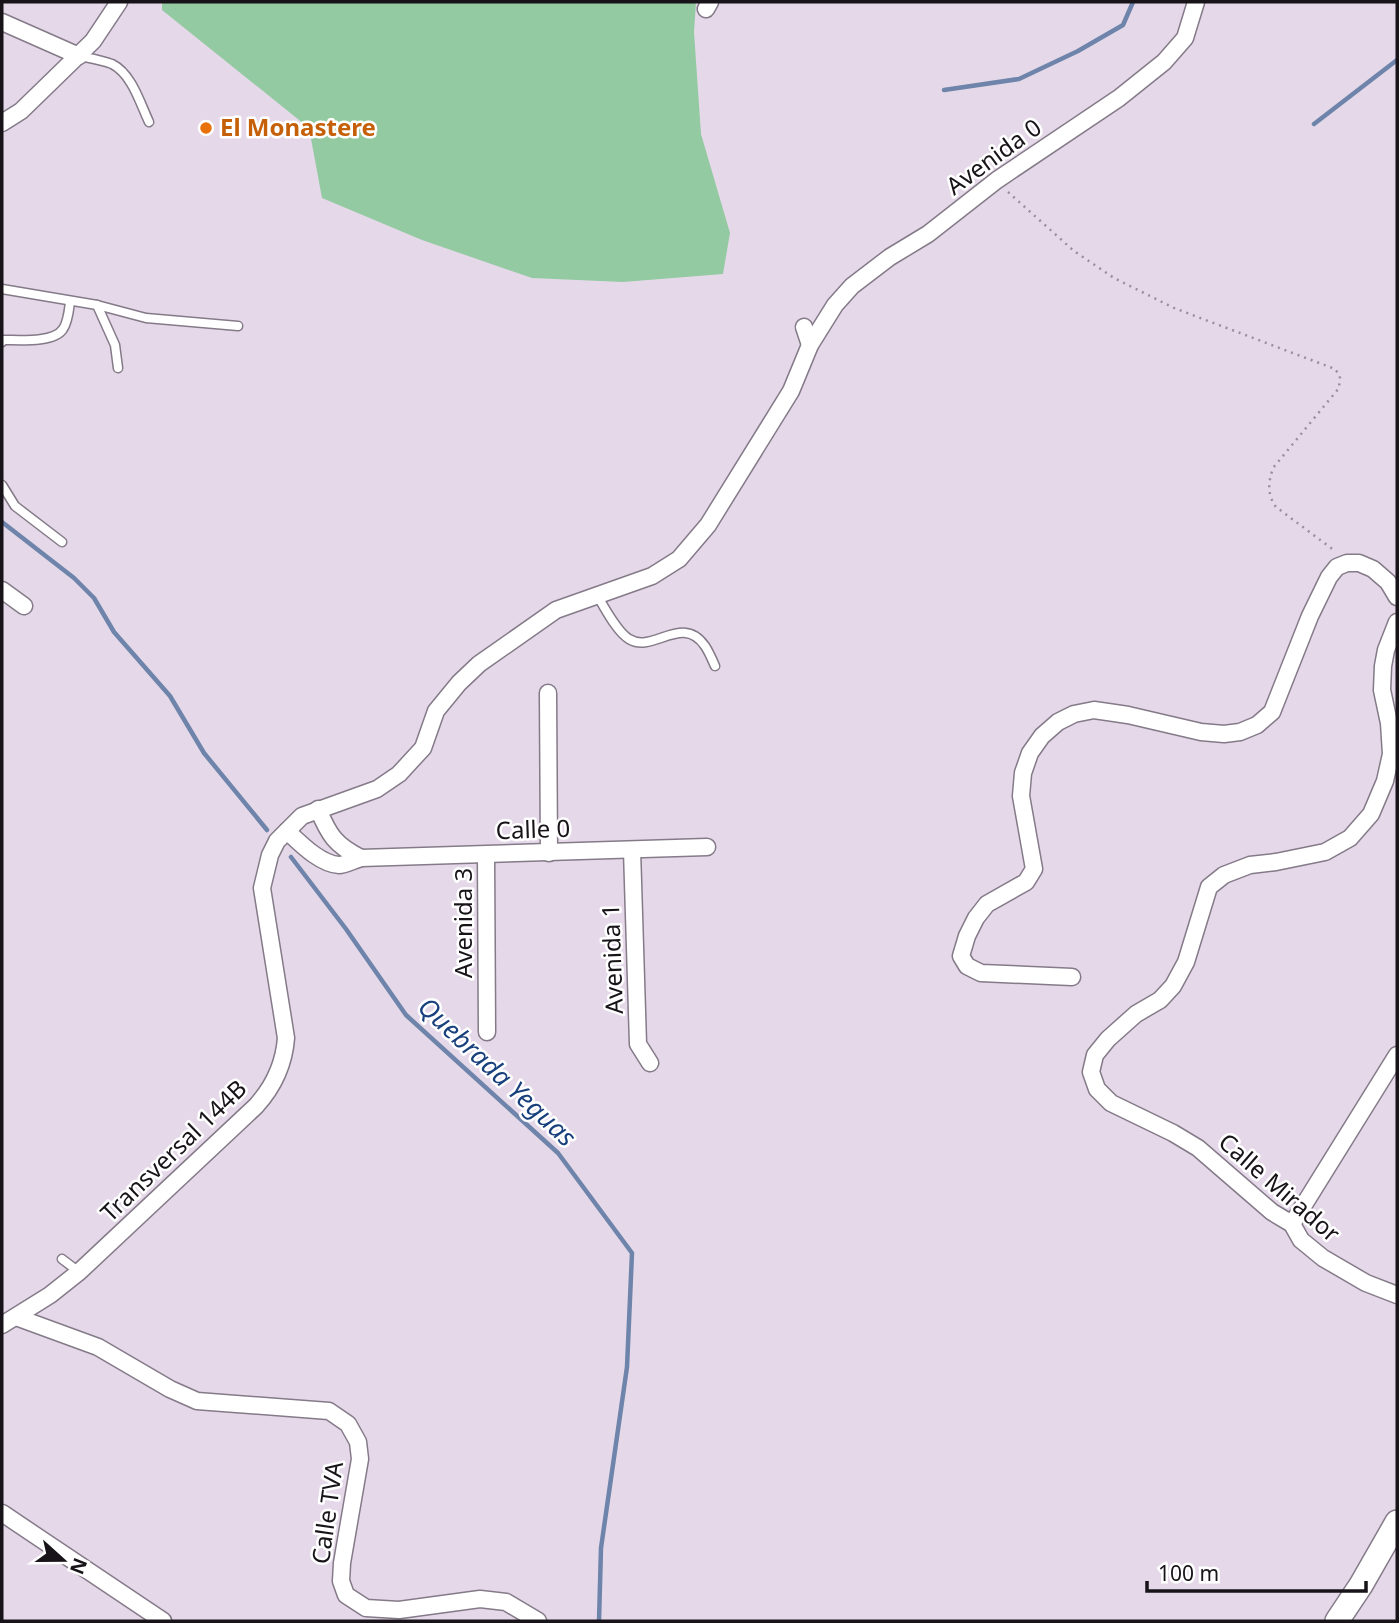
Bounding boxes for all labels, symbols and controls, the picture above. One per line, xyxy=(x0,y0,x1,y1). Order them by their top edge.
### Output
place label: El Monastere xyxy=(220,110,376,143)
street label: Avenida 0 xyxy=(939,110,1047,202)
marker: El Monastere xyxy=(198,120,214,136)
street label: Calle 0 xyxy=(495,811,571,846)
street label: Avenida 3 xyxy=(446,868,479,978)
street label: Avenida 1 xyxy=(593,903,630,1015)
water label: Quebrada Yeguas xyxy=(411,989,585,1154)
street label: Transversal 144B xyxy=(93,1072,253,1228)
street label: Calle Mirador xyxy=(1212,1125,1348,1249)
street label: Calle TVA xyxy=(303,1459,350,1566)
north arrow xyxy=(28,1525,98,1595)
scale bar xyxy=(1147,1550,1366,1594)
text: N xyxy=(64,1554,94,1578)
text: 100 m xyxy=(1158,1559,1219,1587)

